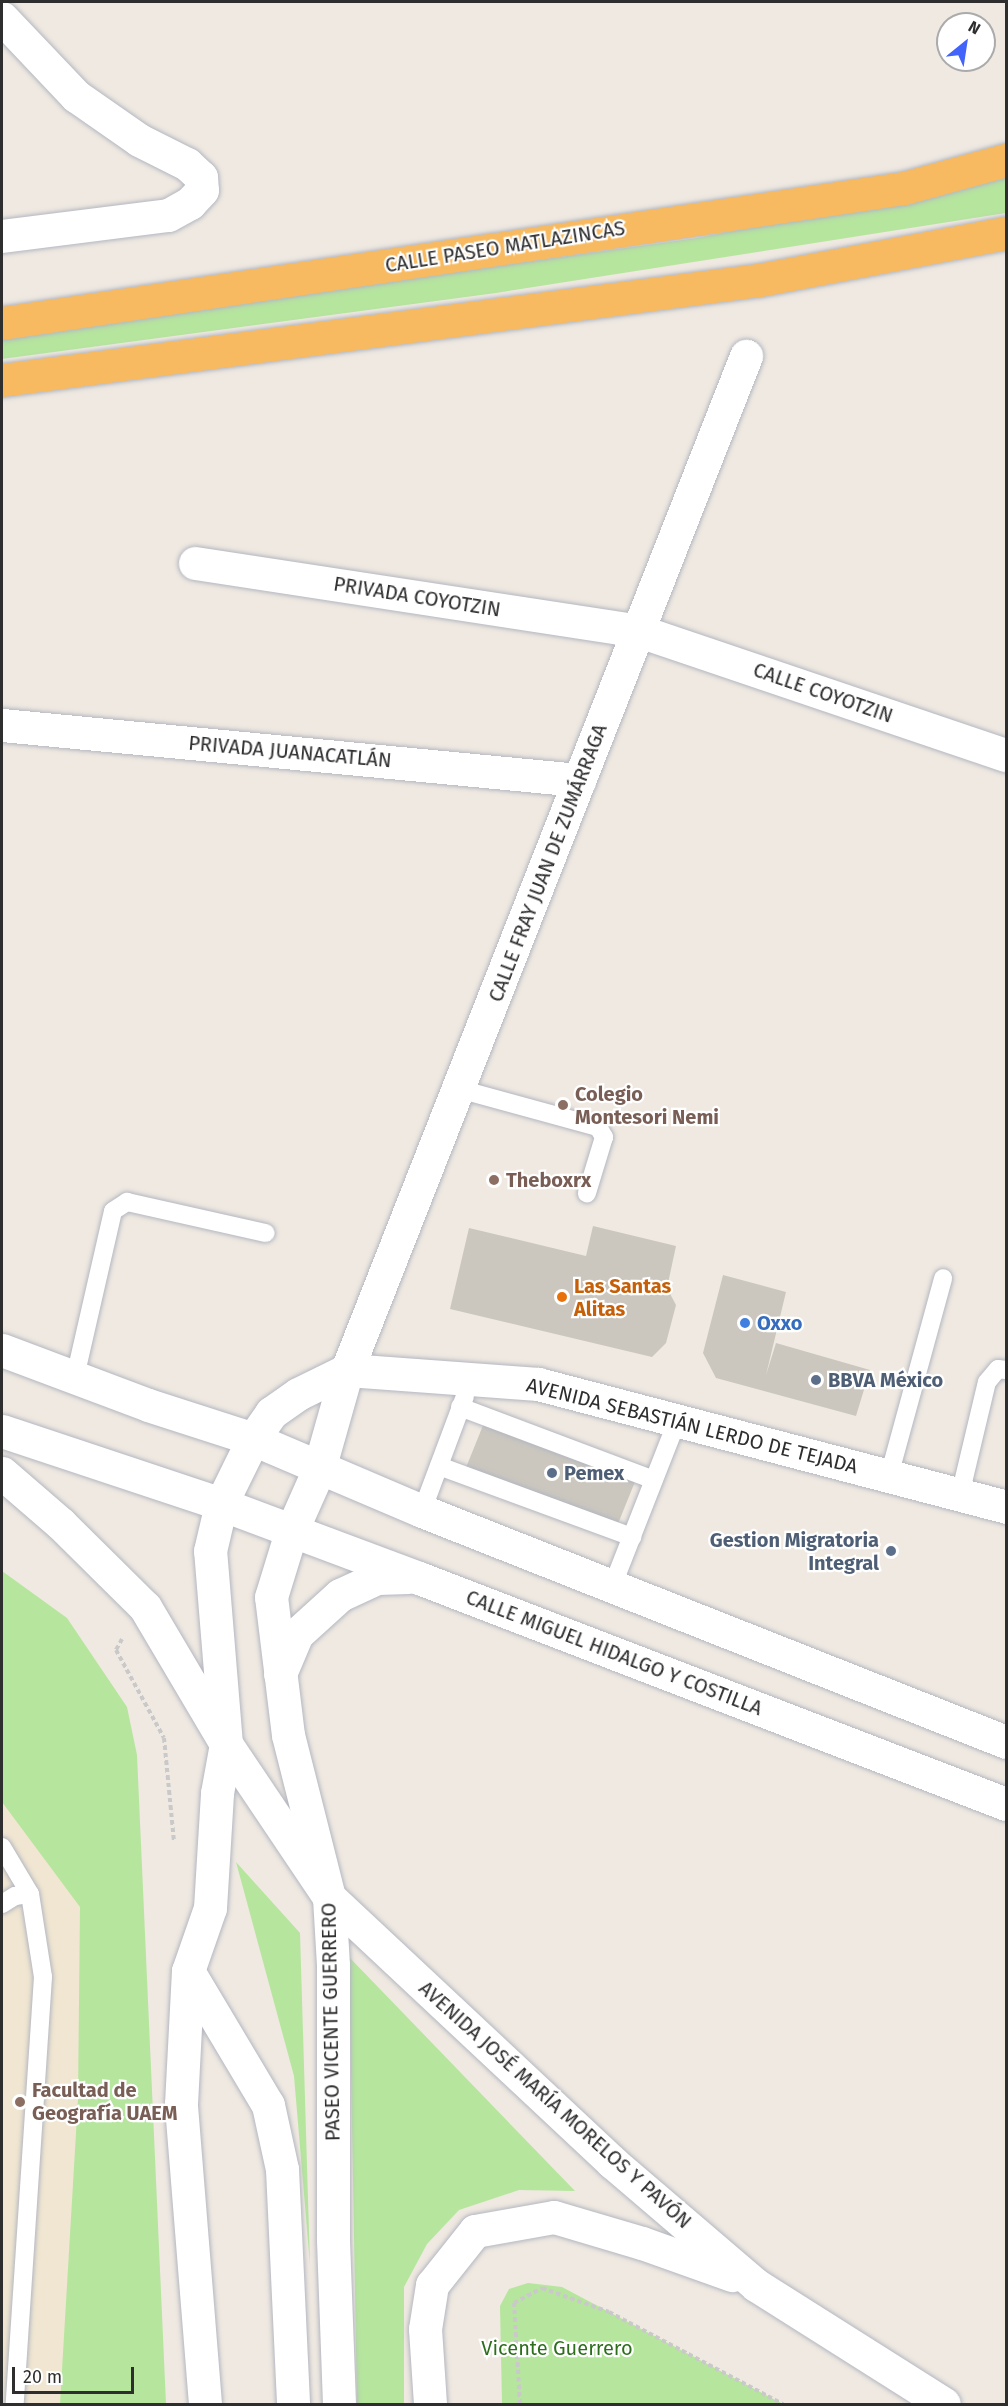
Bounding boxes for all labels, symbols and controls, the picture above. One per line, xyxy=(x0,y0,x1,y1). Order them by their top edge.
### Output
north arrow xyxy=(936,12,996,72)
text: N xyxy=(965,17,984,39)
street label: CALLE PASEO MATLAZINCAS xyxy=(383,216,627,278)
street label: PRIVADA COYOTZIN xyxy=(332,572,502,622)
street label: CALLE COYOTZIN xyxy=(750,658,896,728)
street label: CALLE FRAY JUAN DE ZUMÁRRAGA xyxy=(484,721,612,1005)
street label: PRIVADA JUANACATLÁN xyxy=(187,731,393,773)
place label: Colegio Montesori Nemi xyxy=(575,1082,719,1129)
marker: Colegio Montesori Nemi xyxy=(556,1098,570,1112)
place label: Theboxrx xyxy=(506,1168,591,1192)
marker: Theboxrx xyxy=(487,1173,501,1187)
place label: Las Santas Alitas xyxy=(574,1274,671,1321)
marker: Las Santas Alitas xyxy=(555,1290,569,1304)
place label: Oxxo xyxy=(757,1311,803,1335)
marker: Oxxo xyxy=(738,1316,752,1330)
place label: BBVA México xyxy=(828,1368,943,1392)
street label: AVENIDA SEBASTIÁN LERDO DE TEJADA xyxy=(524,1373,860,1479)
marker: BBVA México xyxy=(809,1373,823,1387)
place label: Pemex xyxy=(564,1461,624,1485)
marker: Pemex xyxy=(545,1466,559,1480)
place label: Gestion Migratoria Integral xyxy=(710,1528,879,1575)
marker: Gestion Migratoria Integral xyxy=(884,1544,898,1558)
street label: CALLE MIGUEL HIDALGO Y COSTILLA xyxy=(463,1585,765,1721)
street label: PASEO VICENTE GUERRERO xyxy=(317,1903,345,2141)
street label: AVENIDA JOSÉ MARÍA MORELOS Y PAVÓN xyxy=(414,1976,696,2234)
place label: Facultad de Geografía UAEM xyxy=(32,2078,177,2125)
marker: Facultad de Geografía UAEM xyxy=(13,2095,27,2109)
park label: Vicente Guerrero xyxy=(481,2336,633,2360)
scale bar xyxy=(15,2355,136,2393)
text: 20 m xyxy=(23,2366,62,2388)

